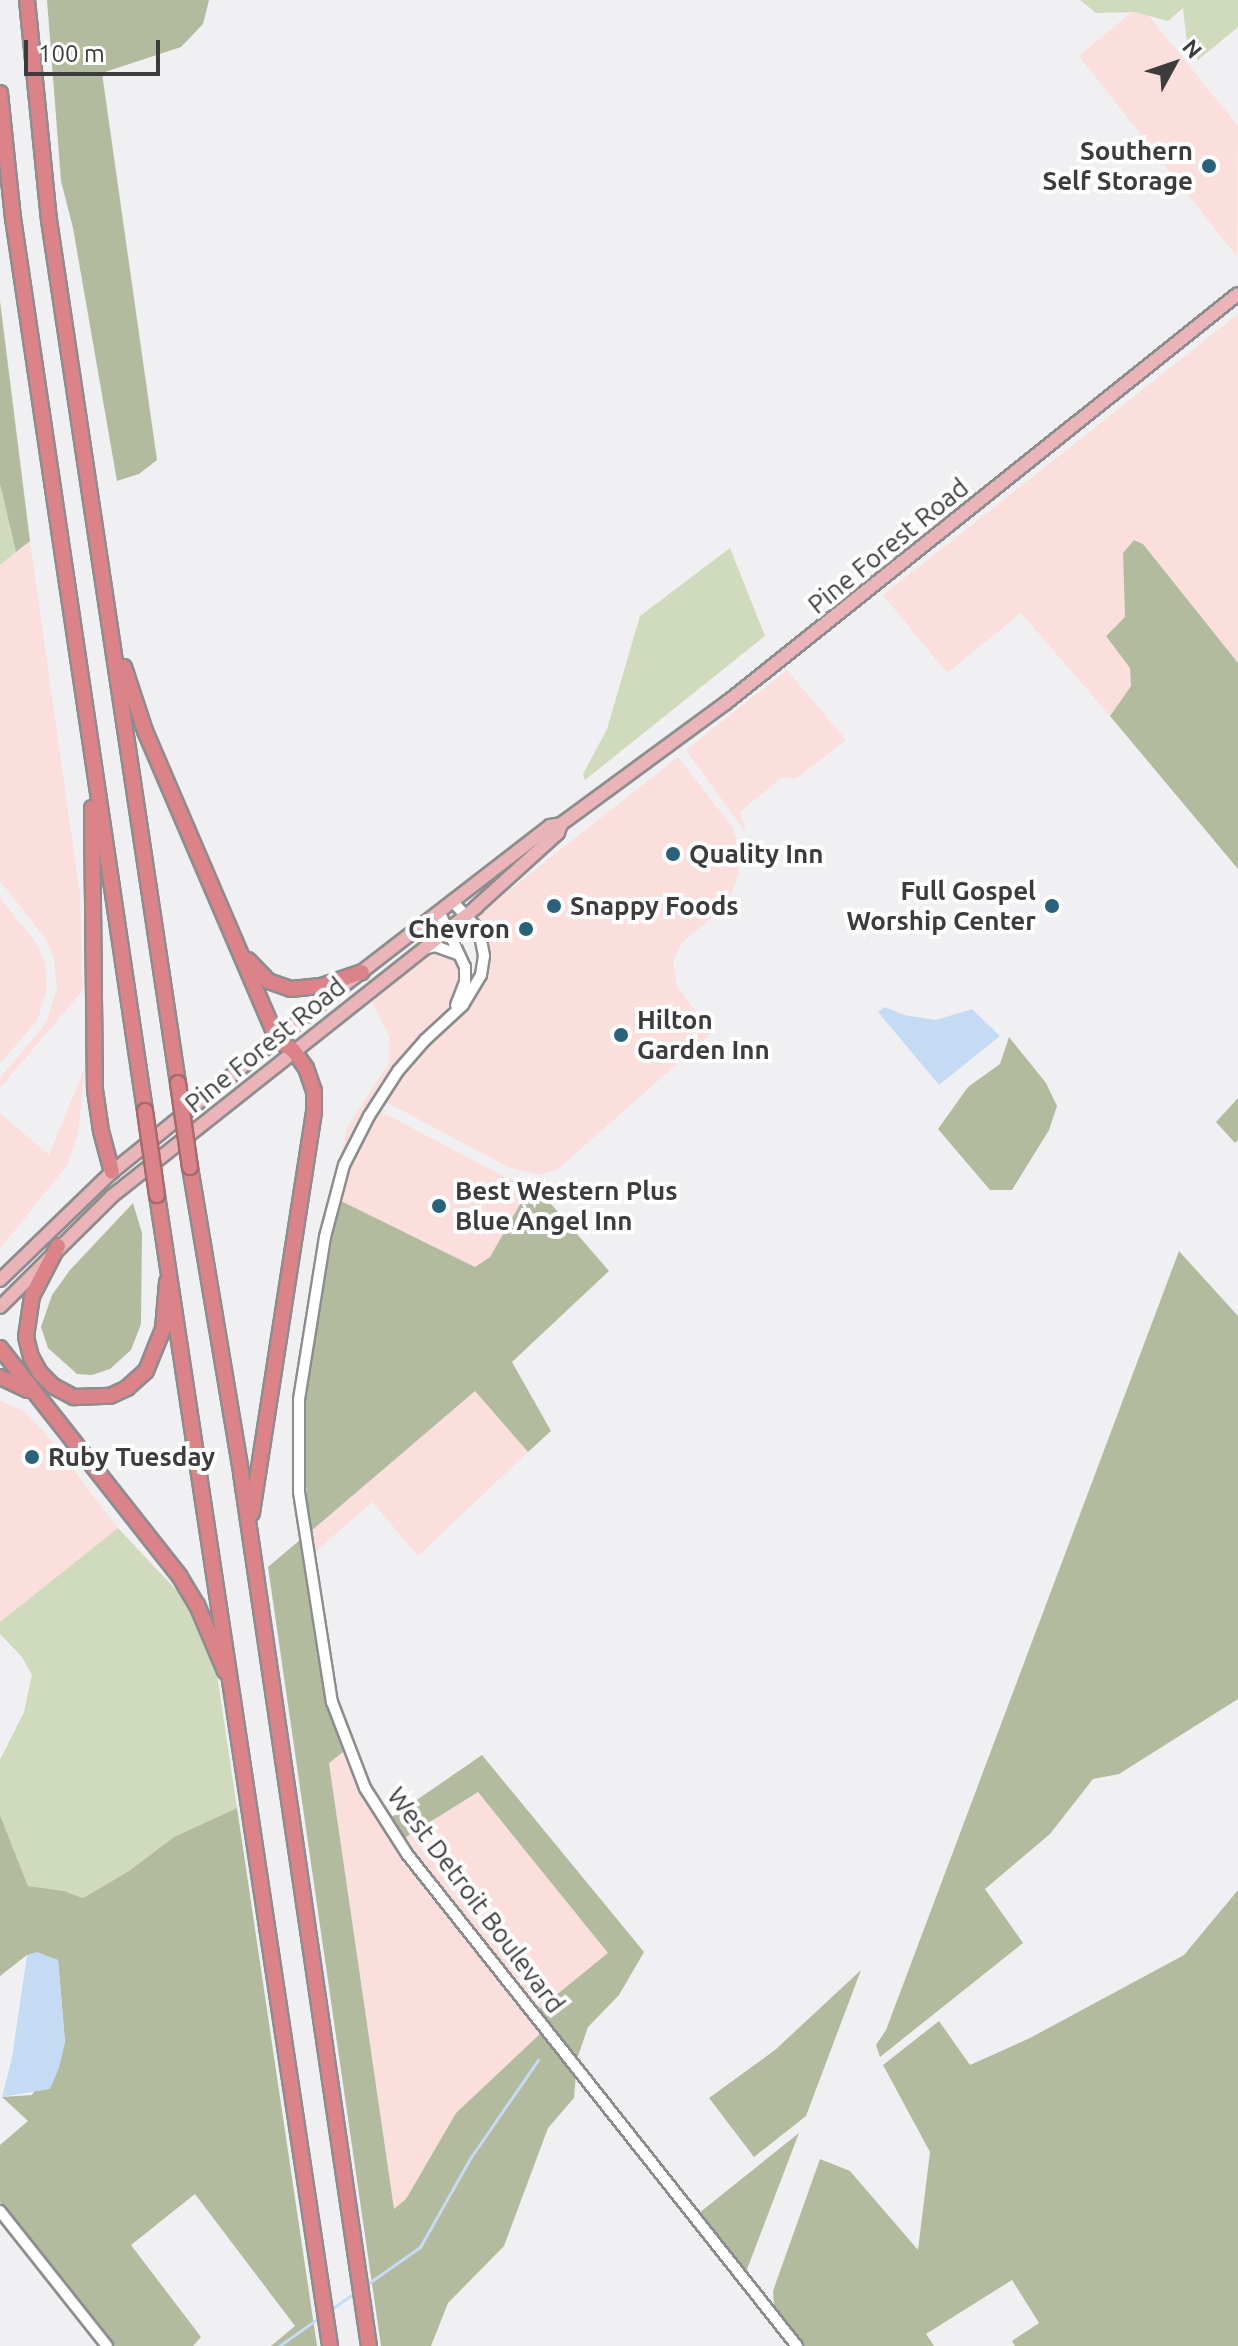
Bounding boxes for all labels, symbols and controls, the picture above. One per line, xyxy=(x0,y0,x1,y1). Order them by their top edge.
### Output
scale bar xyxy=(28,24,164,74)
north arrow xyxy=(1134,24,1214,104)
text: N xyxy=(1178,34,1208,63)
text: 100 m xyxy=(38,40,105,67)
place label: Southern Self Storage xyxy=(1042,135,1193,196)
marker: Southern Self Storage xyxy=(1200,157,1218,175)
street label: Pine Forest Road xyxy=(801,472,975,620)
place label: Quality Inn xyxy=(689,838,824,870)
marker: Quality Inn xyxy=(664,845,682,863)
place label: Full Gospel Worship Center xyxy=(846,875,1036,936)
place label: Snappy Foods xyxy=(570,890,738,922)
marker: Snappy Foods xyxy=(545,897,563,915)
marker: Full Gospel Worship Center xyxy=(1043,897,1061,915)
place label: Chevron xyxy=(408,913,510,945)
marker: Chevron xyxy=(517,920,535,938)
street label: Pine Forest Road xyxy=(178,971,352,1119)
place label: Hilton Garden Inn xyxy=(637,1004,770,1066)
marker: Hilton Garden Inn xyxy=(612,1026,630,1044)
place label: Best Western Plus Blue Angel Inn xyxy=(455,1175,678,1236)
marker: Best Western Plus Blue Angel Inn xyxy=(430,1197,448,1215)
place label: Ruby Tuesday xyxy=(48,1441,215,1473)
marker: Ruby Tuesday xyxy=(23,1448,41,1466)
street label: West Detroit Boulevard xyxy=(381,1781,571,2019)

